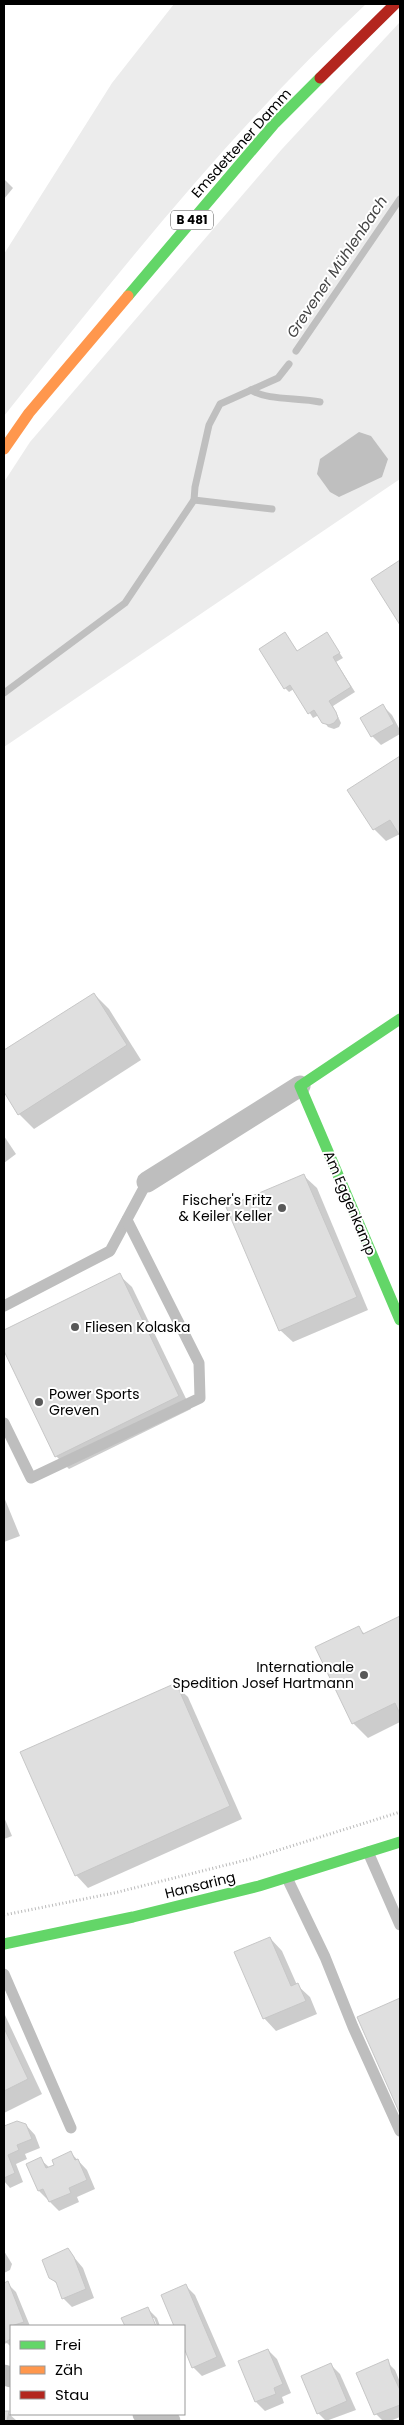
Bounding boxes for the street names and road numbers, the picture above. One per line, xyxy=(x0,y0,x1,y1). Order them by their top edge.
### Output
street label: Emsdettener Damm xyxy=(186,84,296,202)
road number: B 481 xyxy=(171,210,213,230)
street label: Am Eggenkamp xyxy=(319,1148,381,1258)
street label: Hansaring xyxy=(163,1867,237,1903)

